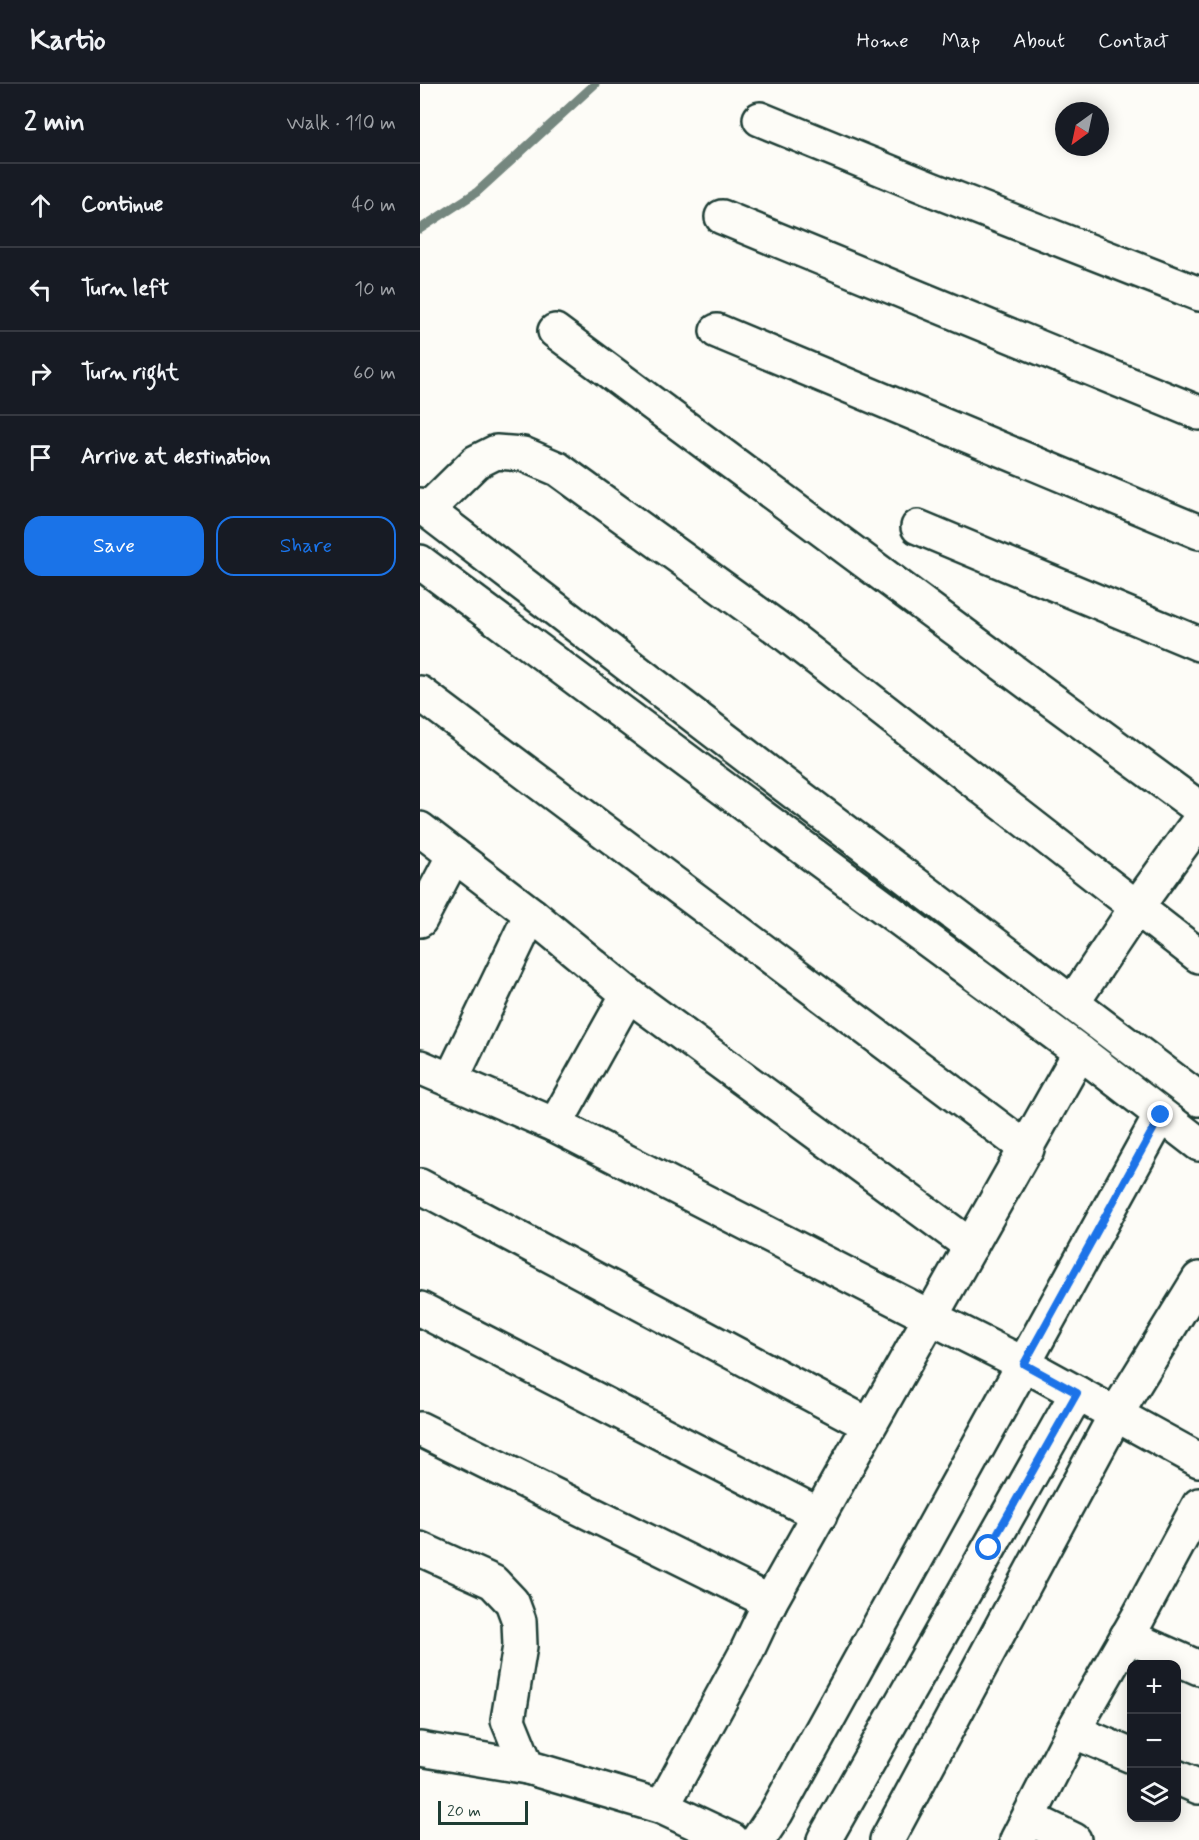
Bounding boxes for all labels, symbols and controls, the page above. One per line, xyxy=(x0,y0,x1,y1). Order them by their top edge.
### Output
text: Kartio xyxy=(30,23,106,60)
text: Home xyxy=(857,27,909,55)
text: Map xyxy=(942,27,980,55)
text: About xyxy=(1013,27,1065,55)
text: Contact xyxy=(1098,27,1169,55)
north arrow xyxy=(1055,102,1109,156)
text: 2 min xyxy=(24,106,85,140)
text: Walk · 110 m xyxy=(287,110,396,137)
icon: ahead xyxy=(24,189,57,222)
text: Continue xyxy=(81,191,163,219)
text: 40 m xyxy=(352,192,396,219)
icon: left xyxy=(24,273,57,306)
text: Turn left xyxy=(81,275,169,303)
text: 10 m xyxy=(354,276,396,303)
icon: right xyxy=(24,357,57,390)
text: Turn right xyxy=(81,359,179,387)
text: 60 m xyxy=(353,360,396,387)
icon: arrive xyxy=(24,441,57,474)
text: Arrive at destination xyxy=(81,443,271,471)
button: Save xyxy=(24,516,204,576)
button: Share xyxy=(216,516,396,576)
route end xyxy=(1147,1101,1173,1127)
route start xyxy=(975,1534,1001,1560)
map controls xyxy=(1127,1660,1181,1822)
button: + xyxy=(1127,1660,1181,1714)
button: − xyxy=(1127,1714,1181,1768)
button: layers xyxy=(1127,1768,1181,1822)
scale bar xyxy=(438,1798,528,1826)
text: 20 m xyxy=(447,1801,481,1822)

